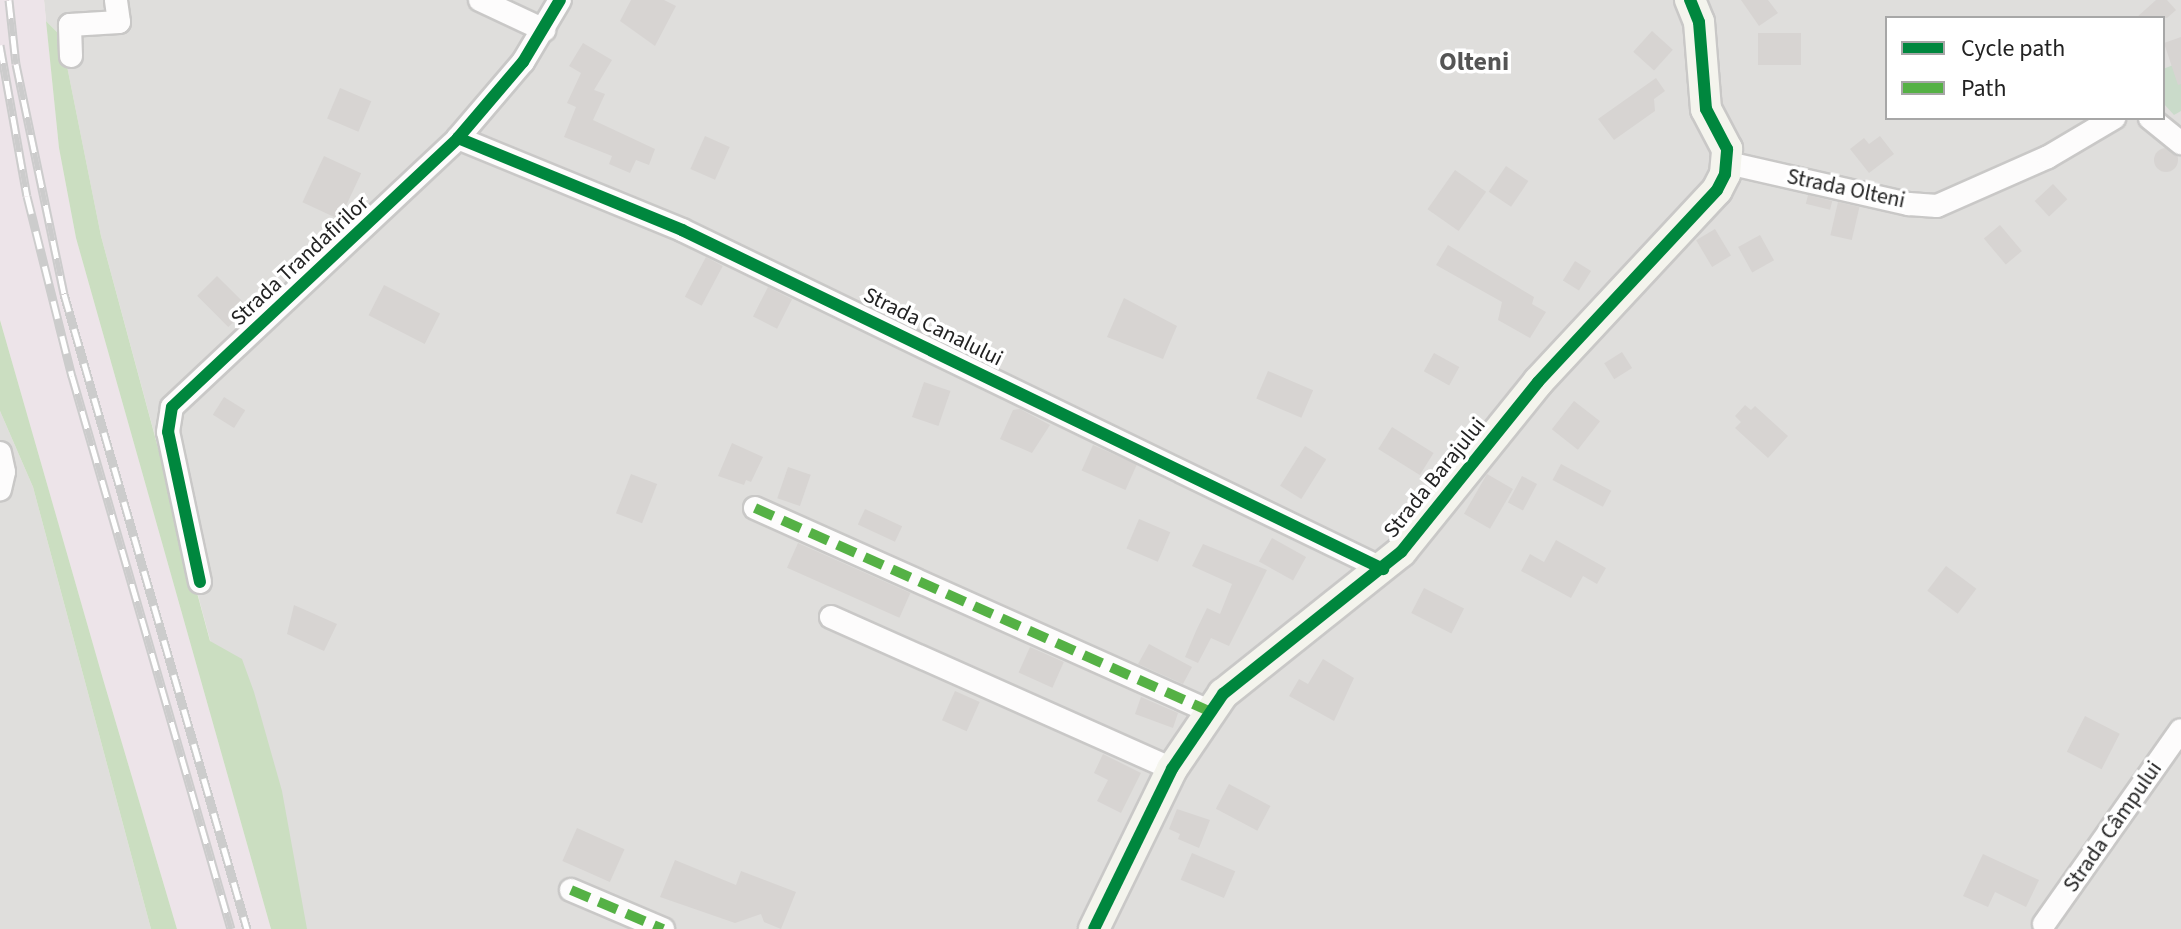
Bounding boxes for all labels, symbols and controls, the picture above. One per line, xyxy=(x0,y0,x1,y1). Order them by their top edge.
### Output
legend xyxy=(1885,16,2165,120)
text: Cycle path xyxy=(1961,31,2065,66)
district label: Olteni xyxy=(1439,46,1509,78)
text: Path xyxy=(1961,71,2007,106)
street label: Strada Olteni xyxy=(1784,164,1908,214)
street label: Strada Trandafirilor xyxy=(226,190,374,332)
street label: Strada Canalului xyxy=(859,282,1007,372)
street label: Strada Barajului xyxy=(1378,413,1492,543)
street label: Strada Câmpului xyxy=(2058,757,2168,897)

